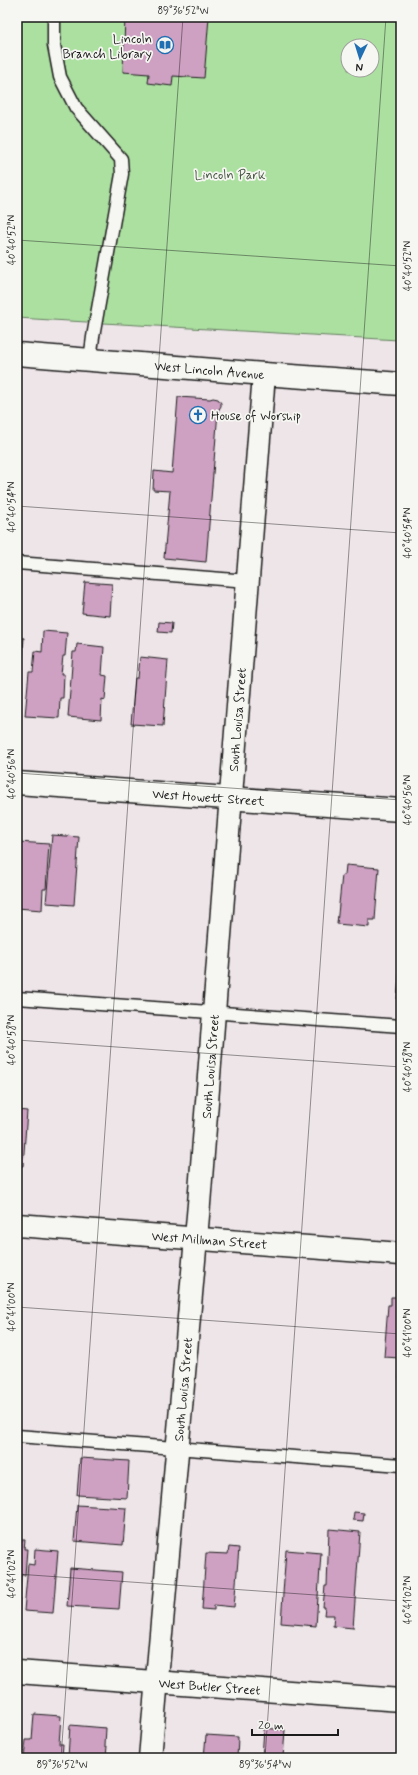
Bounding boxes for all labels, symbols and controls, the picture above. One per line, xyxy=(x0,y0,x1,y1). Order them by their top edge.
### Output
text: 89°36'52"W xyxy=(157,4,209,18)
place label: Lincoln Branch Library xyxy=(62,31,152,63)
library icon: Lincoln Branch Library xyxy=(155,35,175,55)
north arrow xyxy=(340,38,380,78)
text: N xyxy=(355,60,364,74)
park label: Lincoln Park xyxy=(195,167,266,184)
text: 40°40'52"N xyxy=(5,215,19,265)
text: 40°40'52"N xyxy=(401,241,415,291)
street label: West Lincoln Avenue xyxy=(153,358,265,384)
church icon: House of Worship xyxy=(188,405,208,425)
place label: House of Worship xyxy=(211,408,301,425)
text: 40°40'54"N xyxy=(5,481,19,532)
text: 40°40'54"N xyxy=(401,507,415,558)
street label: South Louisa Street xyxy=(226,667,251,772)
text: 40°40'56"N xyxy=(5,748,19,799)
text: 40°40'56"N xyxy=(401,774,415,825)
street label: West Howett Street xyxy=(152,786,266,811)
text: 40°40'58"N xyxy=(5,1014,19,1065)
street label: South Louisa Street xyxy=(199,1014,224,1119)
text: 40°40'58"N xyxy=(401,1041,415,1092)
street label: West Millman Street xyxy=(151,1228,268,1254)
text: 40°41'00"N xyxy=(5,1282,19,1331)
text: 40°41'00"N xyxy=(401,1308,415,1357)
street label: South Louisa Street xyxy=(171,1337,197,1442)
text: 40°41'02"N xyxy=(5,1550,19,1598)
text: 40°41'02"N xyxy=(401,1576,415,1624)
street label: West Butler Street xyxy=(158,1675,261,1700)
scale bar xyxy=(252,1711,338,1737)
text: 20 m xyxy=(258,1718,284,1734)
text: 89°36'52"W xyxy=(36,1758,88,1772)
text: 89°36'54"W xyxy=(239,1758,291,1772)

